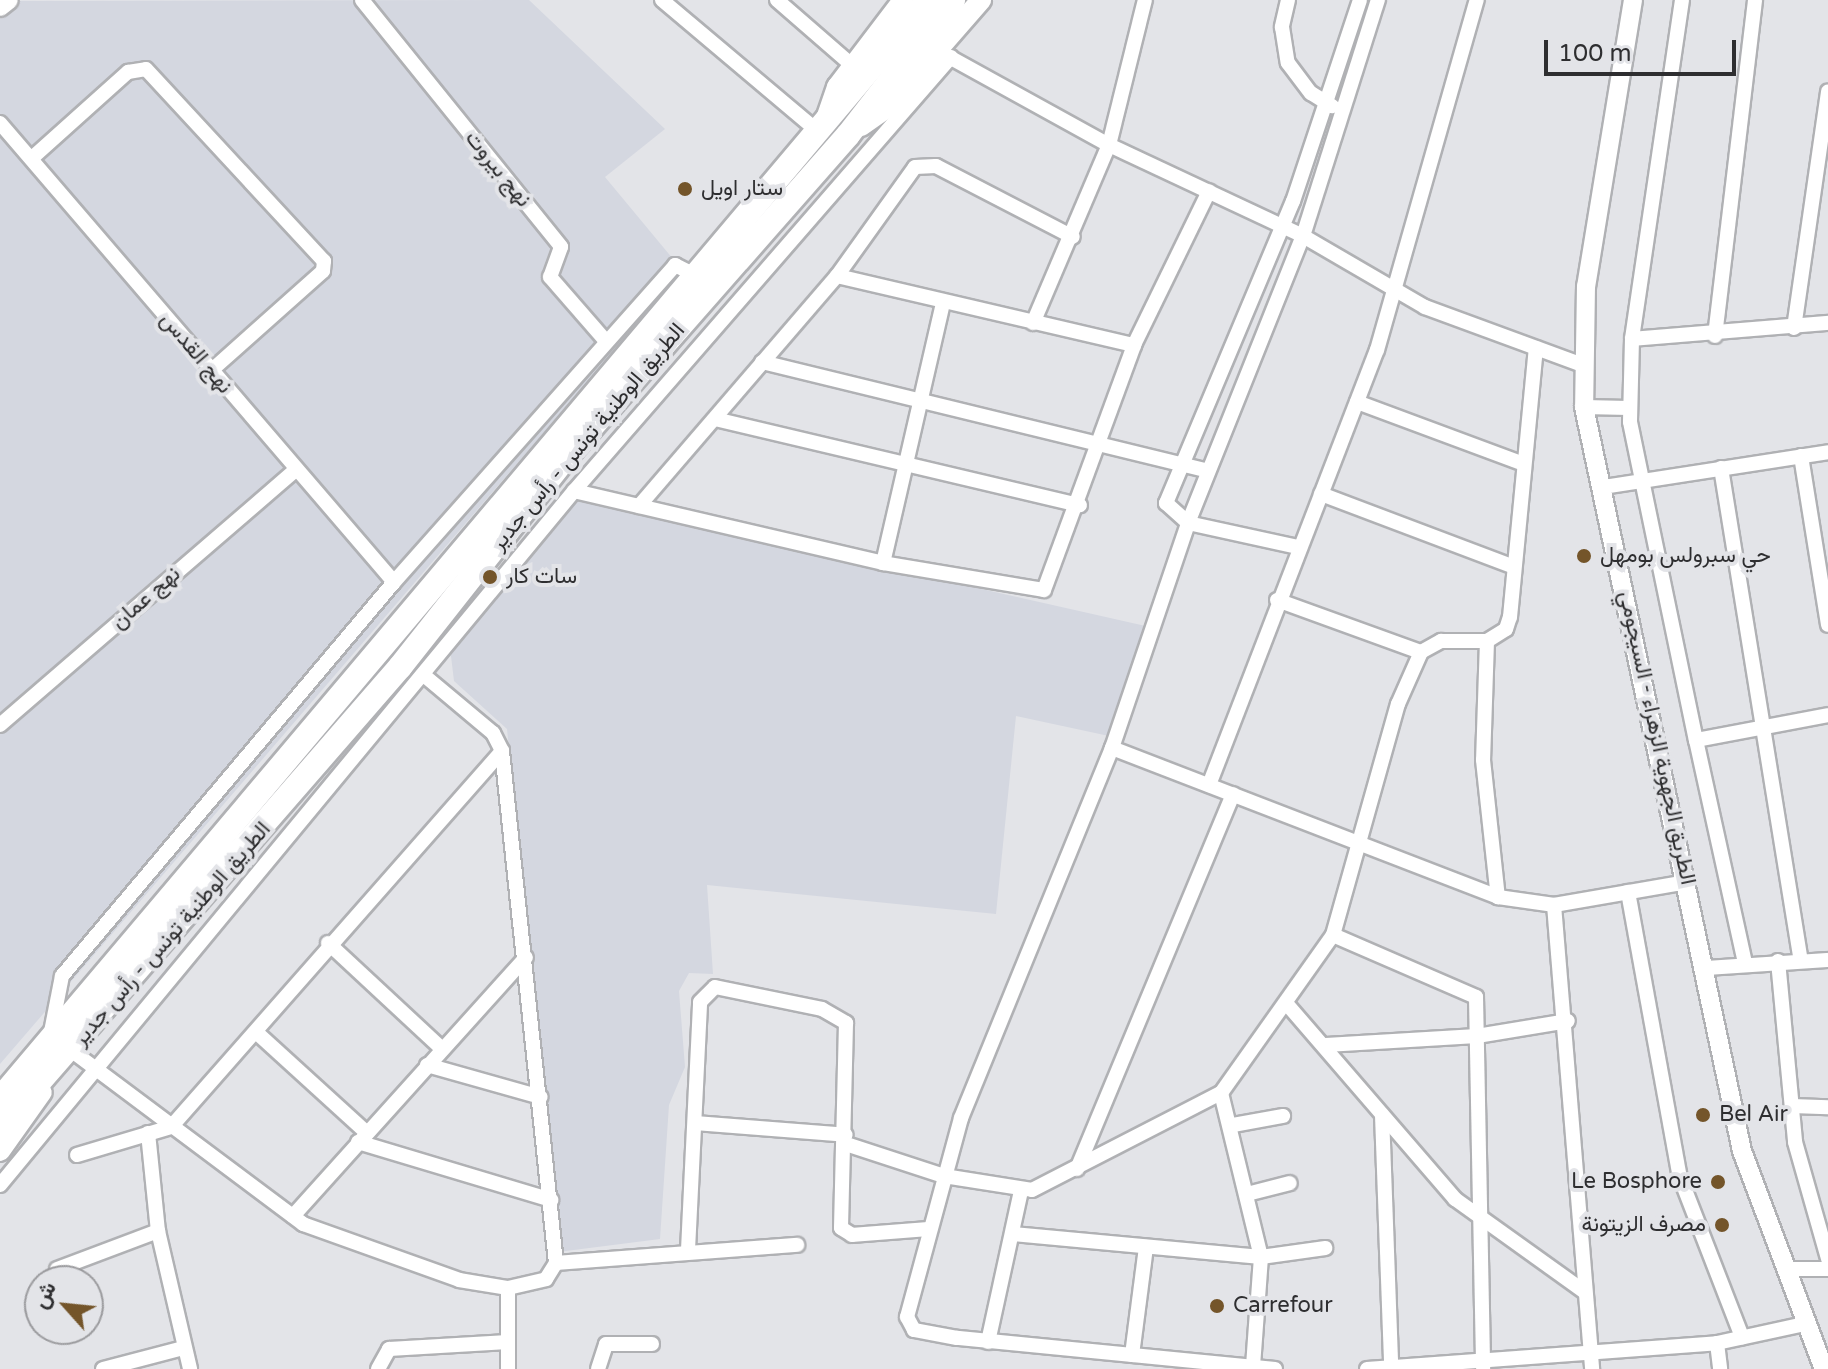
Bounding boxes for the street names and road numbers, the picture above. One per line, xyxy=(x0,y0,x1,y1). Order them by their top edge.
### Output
street label: نهج بيروت xyxy=(459,126,537,212)
street label: نهج القدس xyxy=(154,307,238,399)
street label: الطريق الوطنية تونس - رأس جدير xyxy=(485,318,691,556)
street label: نهج عمان xyxy=(106,561,186,635)
street label: الطريق الجهوية الزهراء - السيجومي xyxy=(1613,589,1701,887)
street label: الطريق الوطنية تونس - رأس جدير xyxy=(67,817,277,1051)

